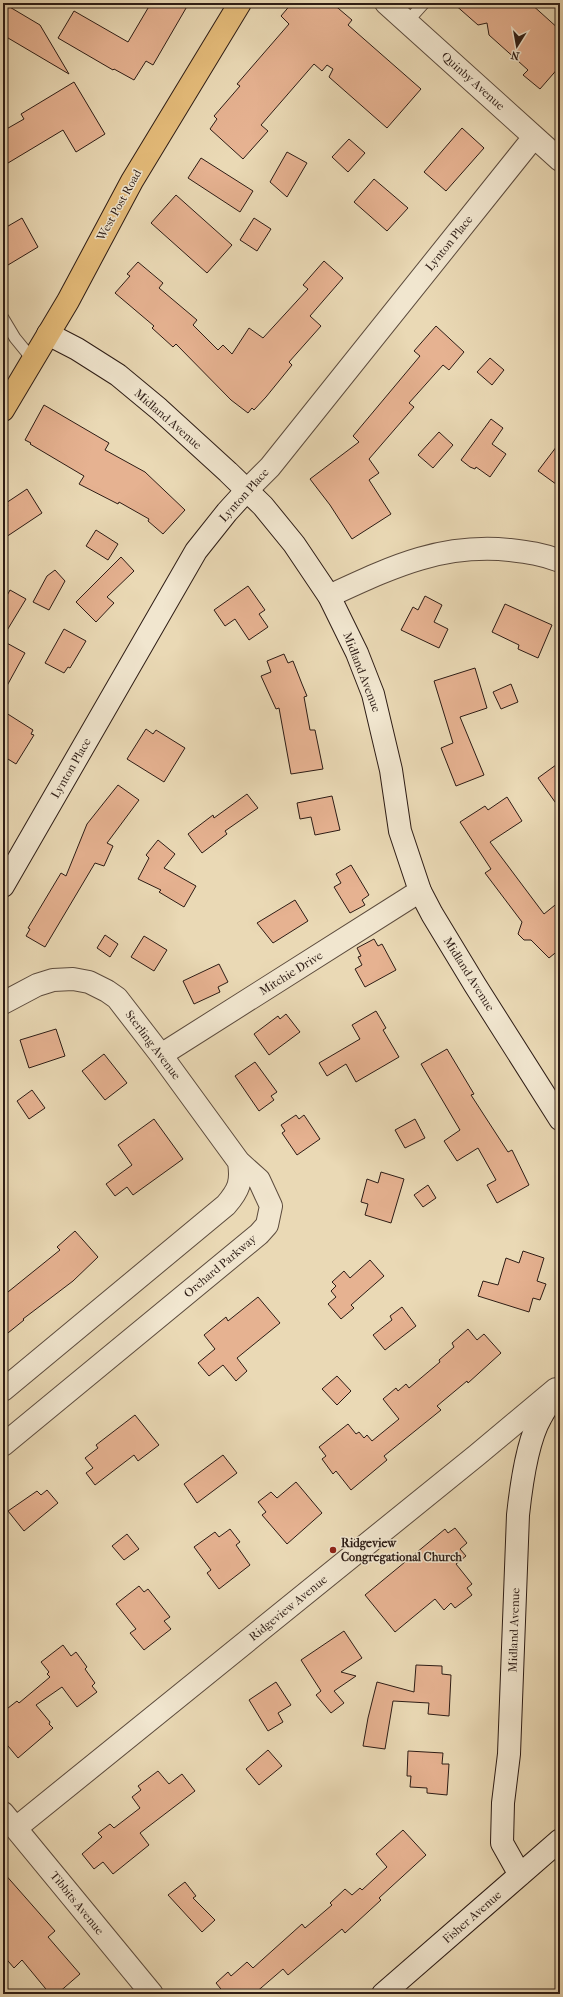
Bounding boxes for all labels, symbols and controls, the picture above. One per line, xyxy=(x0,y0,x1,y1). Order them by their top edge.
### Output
north arrow xyxy=(497,26,537,66)
text: N xyxy=(509,48,521,63)
street label: Quinby Avenue xyxy=(439,49,508,113)
street label: West Post Road xyxy=(93,167,145,244)
street label: Lynton Place xyxy=(422,212,476,274)
street label: Midland Avenue xyxy=(131,386,205,452)
street label: Lynton Place xyxy=(216,465,272,525)
street label: Midland Avenue xyxy=(340,630,384,714)
street label: Lynton Place xyxy=(48,735,94,801)
street label: Midland Avenue xyxy=(441,934,497,1014)
street label: Mitchie Drive xyxy=(257,948,325,998)
street label: Sterling Avenue xyxy=(122,1008,184,1082)
street label: Orchard Parkway xyxy=(181,1231,260,1300)
place label: Ridgeview Congregational Church xyxy=(341,1536,462,1565)
marker: Ridgeview Congregational Church xyxy=(328,1545,338,1555)
street label: Ridgeview Avenue xyxy=(246,1572,330,1644)
street label: Midland Avenue xyxy=(506,1587,522,1673)
street label: Tibbits Avenue xyxy=(47,1869,107,1937)
street label: Fisher Avenue xyxy=(440,1888,504,1946)

